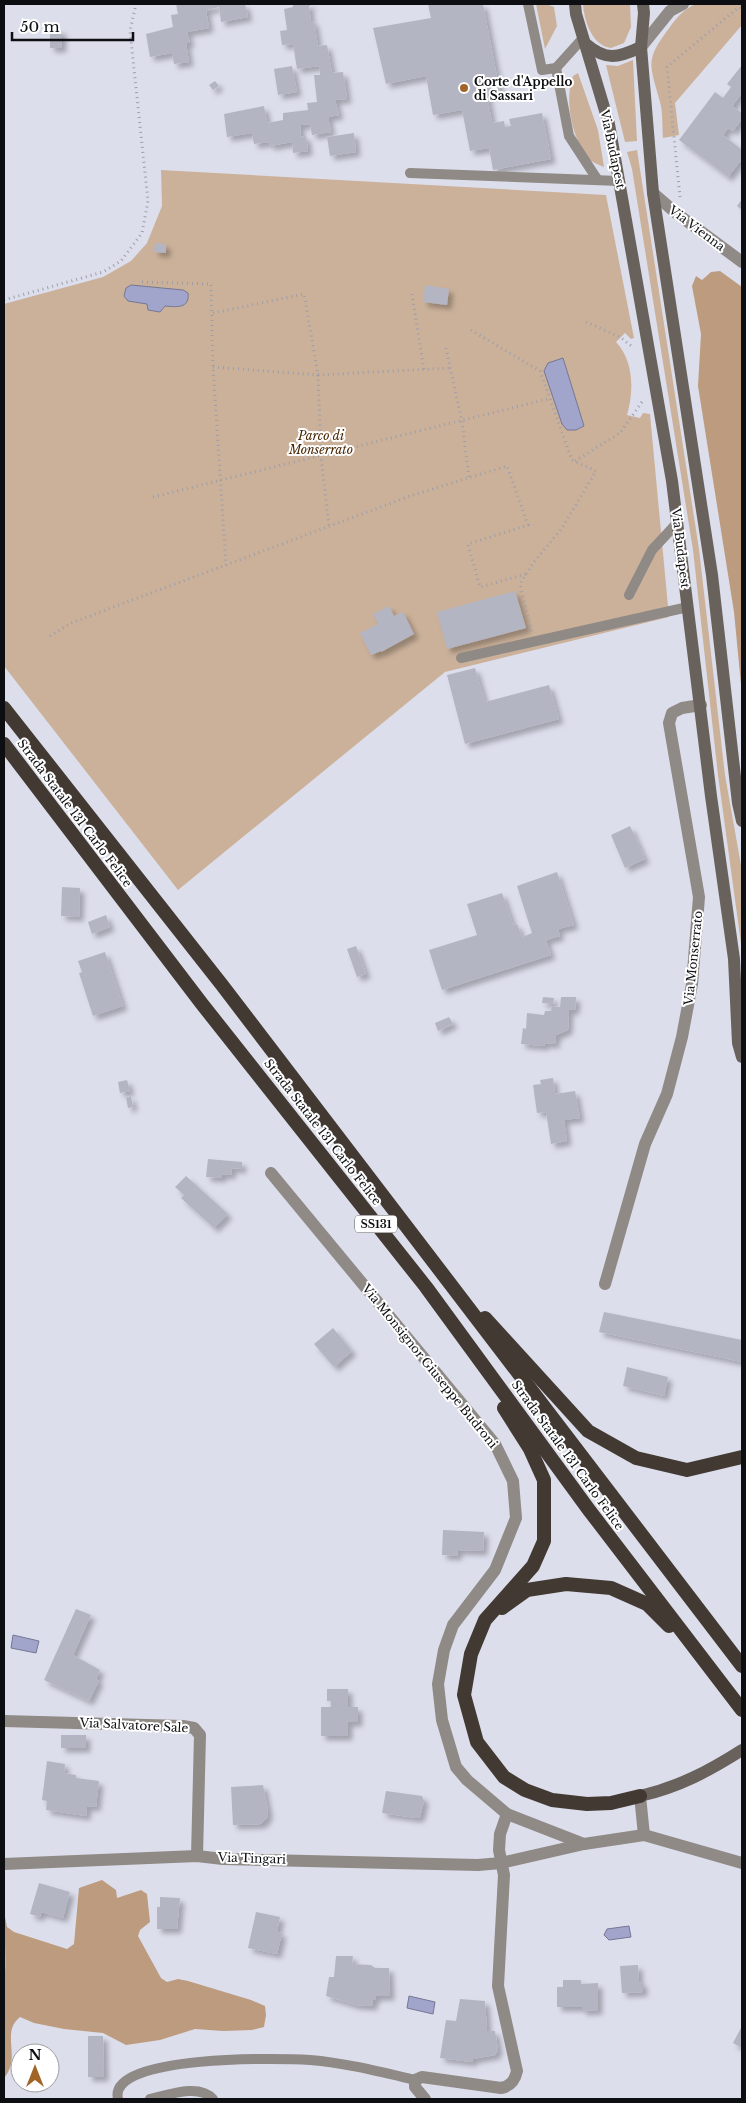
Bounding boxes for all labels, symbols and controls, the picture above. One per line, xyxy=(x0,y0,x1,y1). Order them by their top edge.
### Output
scale bar xyxy=(12,10,134,42)
text: 50 m xyxy=(20,17,60,36)
place label: Corte d'Appello di Sassari xyxy=(474,74,573,103)
marker: Corte d'Appello di Sassari xyxy=(458,82,470,94)
street label: Via Budapest xyxy=(597,107,629,190)
street label: Via Vienna xyxy=(665,201,728,254)
park label: Parco di Monserrato xyxy=(288,428,353,457)
street label: Via Budapest xyxy=(669,506,693,589)
street label: Strada Statale 131 Carlo Felice xyxy=(14,736,136,890)
street label: Via Monserrato xyxy=(680,910,705,1007)
street label: Strada Statale 131 Carlo Felice xyxy=(261,1056,385,1208)
road number: SS131 xyxy=(355,1216,397,1232)
street label: Via Monsignor Giuseppe Budroni xyxy=(359,1280,501,1451)
street label: Strada Statale 131 Carlo Felice xyxy=(509,1377,627,1533)
street label: Via Salvatore Sale xyxy=(78,1715,189,1735)
street label: Via Tingari xyxy=(217,1849,286,1867)
north arrow xyxy=(10,2043,60,2093)
text: N xyxy=(28,2046,42,2064)

